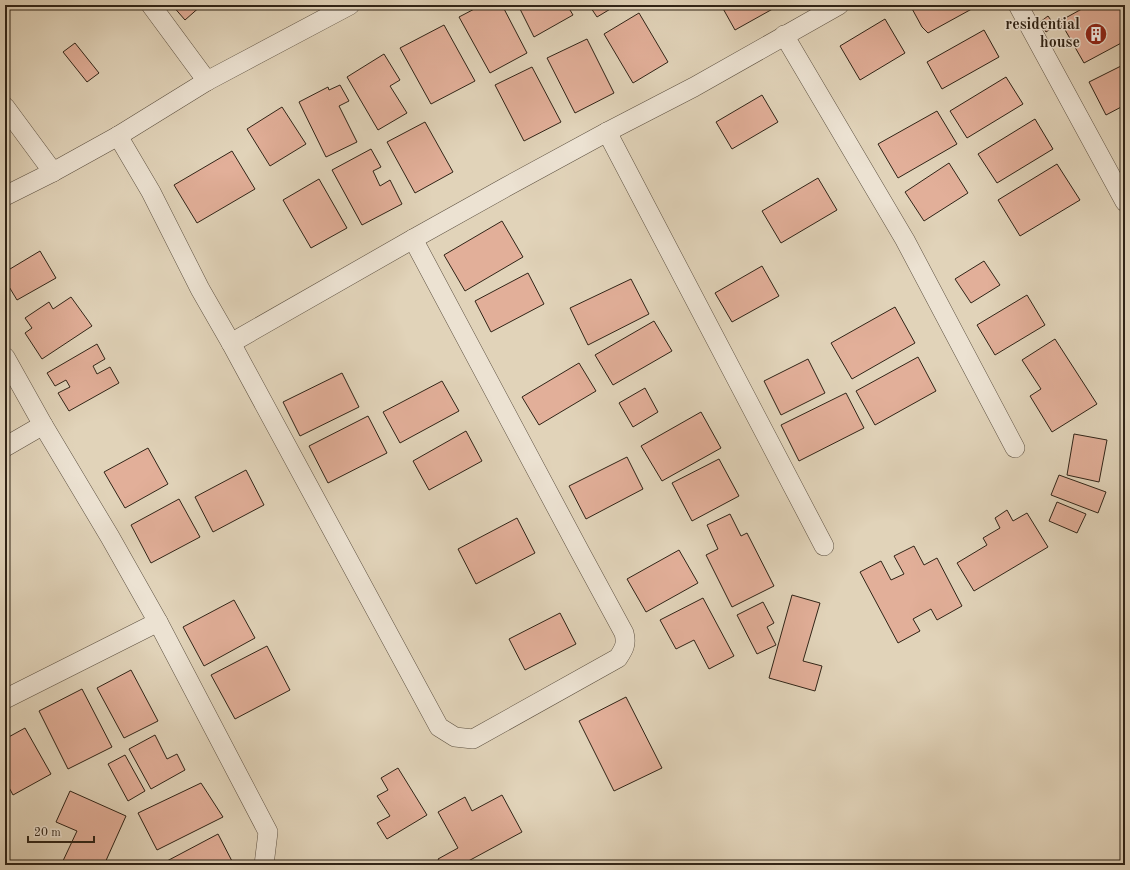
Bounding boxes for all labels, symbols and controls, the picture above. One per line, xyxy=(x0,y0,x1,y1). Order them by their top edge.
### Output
place label: residential house xyxy=(1005,17,1080,51)
building icon: residential house xyxy=(1083,21,1109,47)
scale bar xyxy=(28,818,94,844)
text: 20 m xyxy=(34,827,61,839)

